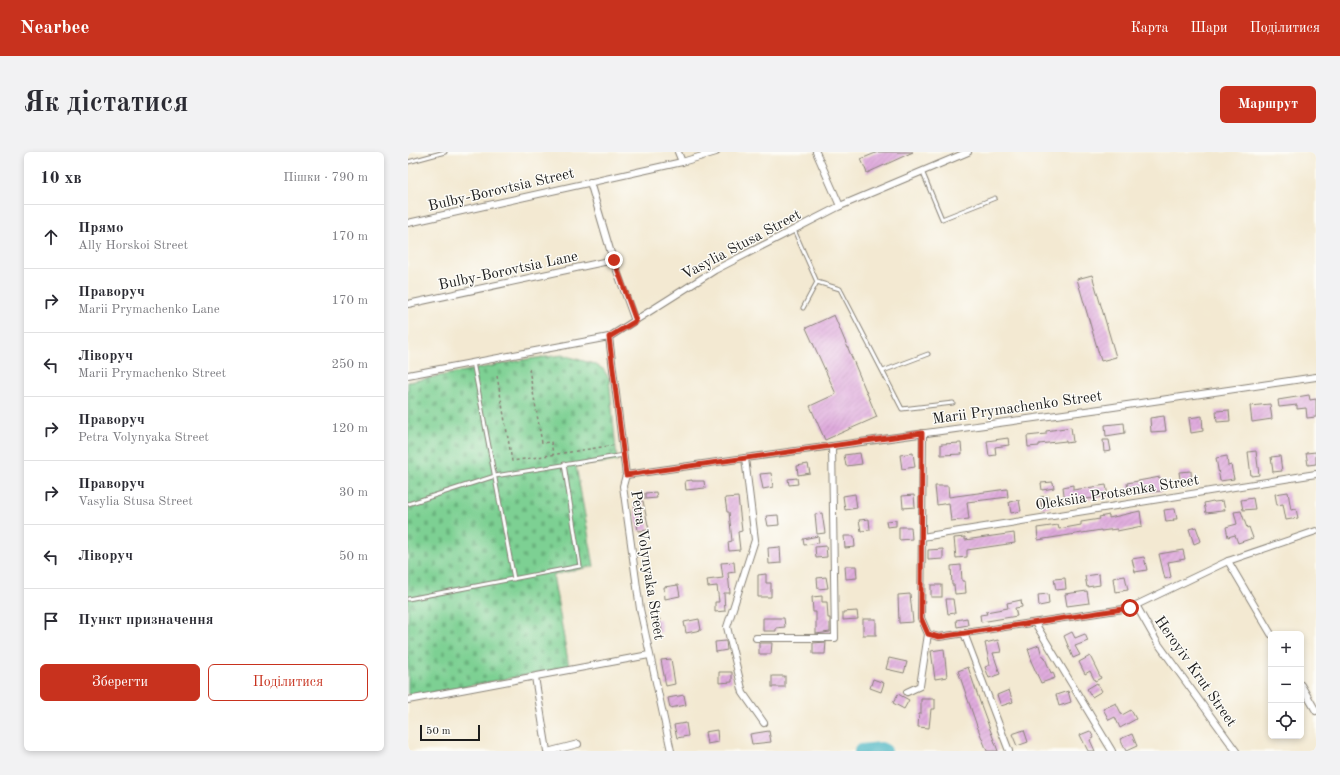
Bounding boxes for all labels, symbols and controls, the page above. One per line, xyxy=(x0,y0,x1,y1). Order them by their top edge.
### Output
text: Nearbee xyxy=(20,19,89,38)
text: Карта xyxy=(1131,21,1169,35)
text: Шари xyxy=(1191,21,1228,35)
text: Поділитися xyxy=(1250,21,1320,35)
button: Маршрут xyxy=(1220,86,1316,123)
text: Як дістатися xyxy=(24,90,188,118)
street label: Bulby-Borovtsia Street xyxy=(427,166,576,215)
text: 10 хв xyxy=(40,170,82,187)
text: Пішки · 790 m xyxy=(283,171,368,184)
street label: Vasylia Stusa Street xyxy=(680,208,804,283)
text: Прямо xyxy=(78,221,124,236)
icon: ahead xyxy=(40,226,62,248)
text: 170 m xyxy=(331,230,368,243)
text: Ally Horskoi Street xyxy=(78,239,188,252)
street label: Bulby-Borovtsia Lane xyxy=(437,249,580,294)
route end xyxy=(605,251,623,269)
text: Праворуч xyxy=(78,285,145,300)
icon: right xyxy=(40,290,62,312)
text: 170 m xyxy=(331,294,368,307)
text: Marii Prymachenko Lane xyxy=(78,303,220,316)
text: Ліворуч xyxy=(78,349,133,364)
icon: left xyxy=(40,354,62,376)
text: 250 m xyxy=(331,358,368,371)
text: Marii Prymachenko Street xyxy=(78,367,226,380)
street label: Marii Prymachenko Street xyxy=(932,389,1103,428)
text: Праворуч xyxy=(78,413,145,428)
icon: right xyxy=(40,418,62,440)
text: 120 m xyxy=(331,422,368,435)
text: Petra Volynyaka Street xyxy=(78,431,209,444)
street label: Oleksiia Protsenka Street xyxy=(1034,473,1200,514)
text: Праворуч xyxy=(78,477,145,492)
icon: right xyxy=(40,482,62,504)
text: 30 m xyxy=(339,486,368,499)
street label: Petra Volynyaka Street xyxy=(627,489,666,641)
text: Vasylia Stusa Street xyxy=(78,495,193,508)
icon: left xyxy=(40,546,62,568)
text: Ліворуч xyxy=(78,549,133,564)
text: 50 m xyxy=(339,550,368,563)
route start xyxy=(1121,599,1139,617)
icon: arrive xyxy=(40,610,62,632)
text: Пункт призначення xyxy=(78,613,214,628)
street label: Heroyiv Krut Street xyxy=(1151,614,1239,730)
map controls xyxy=(1268,631,1304,739)
button: + xyxy=(1268,631,1304,667)
button: Зберегти xyxy=(40,664,200,701)
button: Поділитися xyxy=(208,664,368,701)
button: − xyxy=(1268,667,1304,703)
button: locate xyxy=(1268,703,1304,739)
scale bar xyxy=(420,723,480,742)
text: 50 m xyxy=(426,726,451,737)

